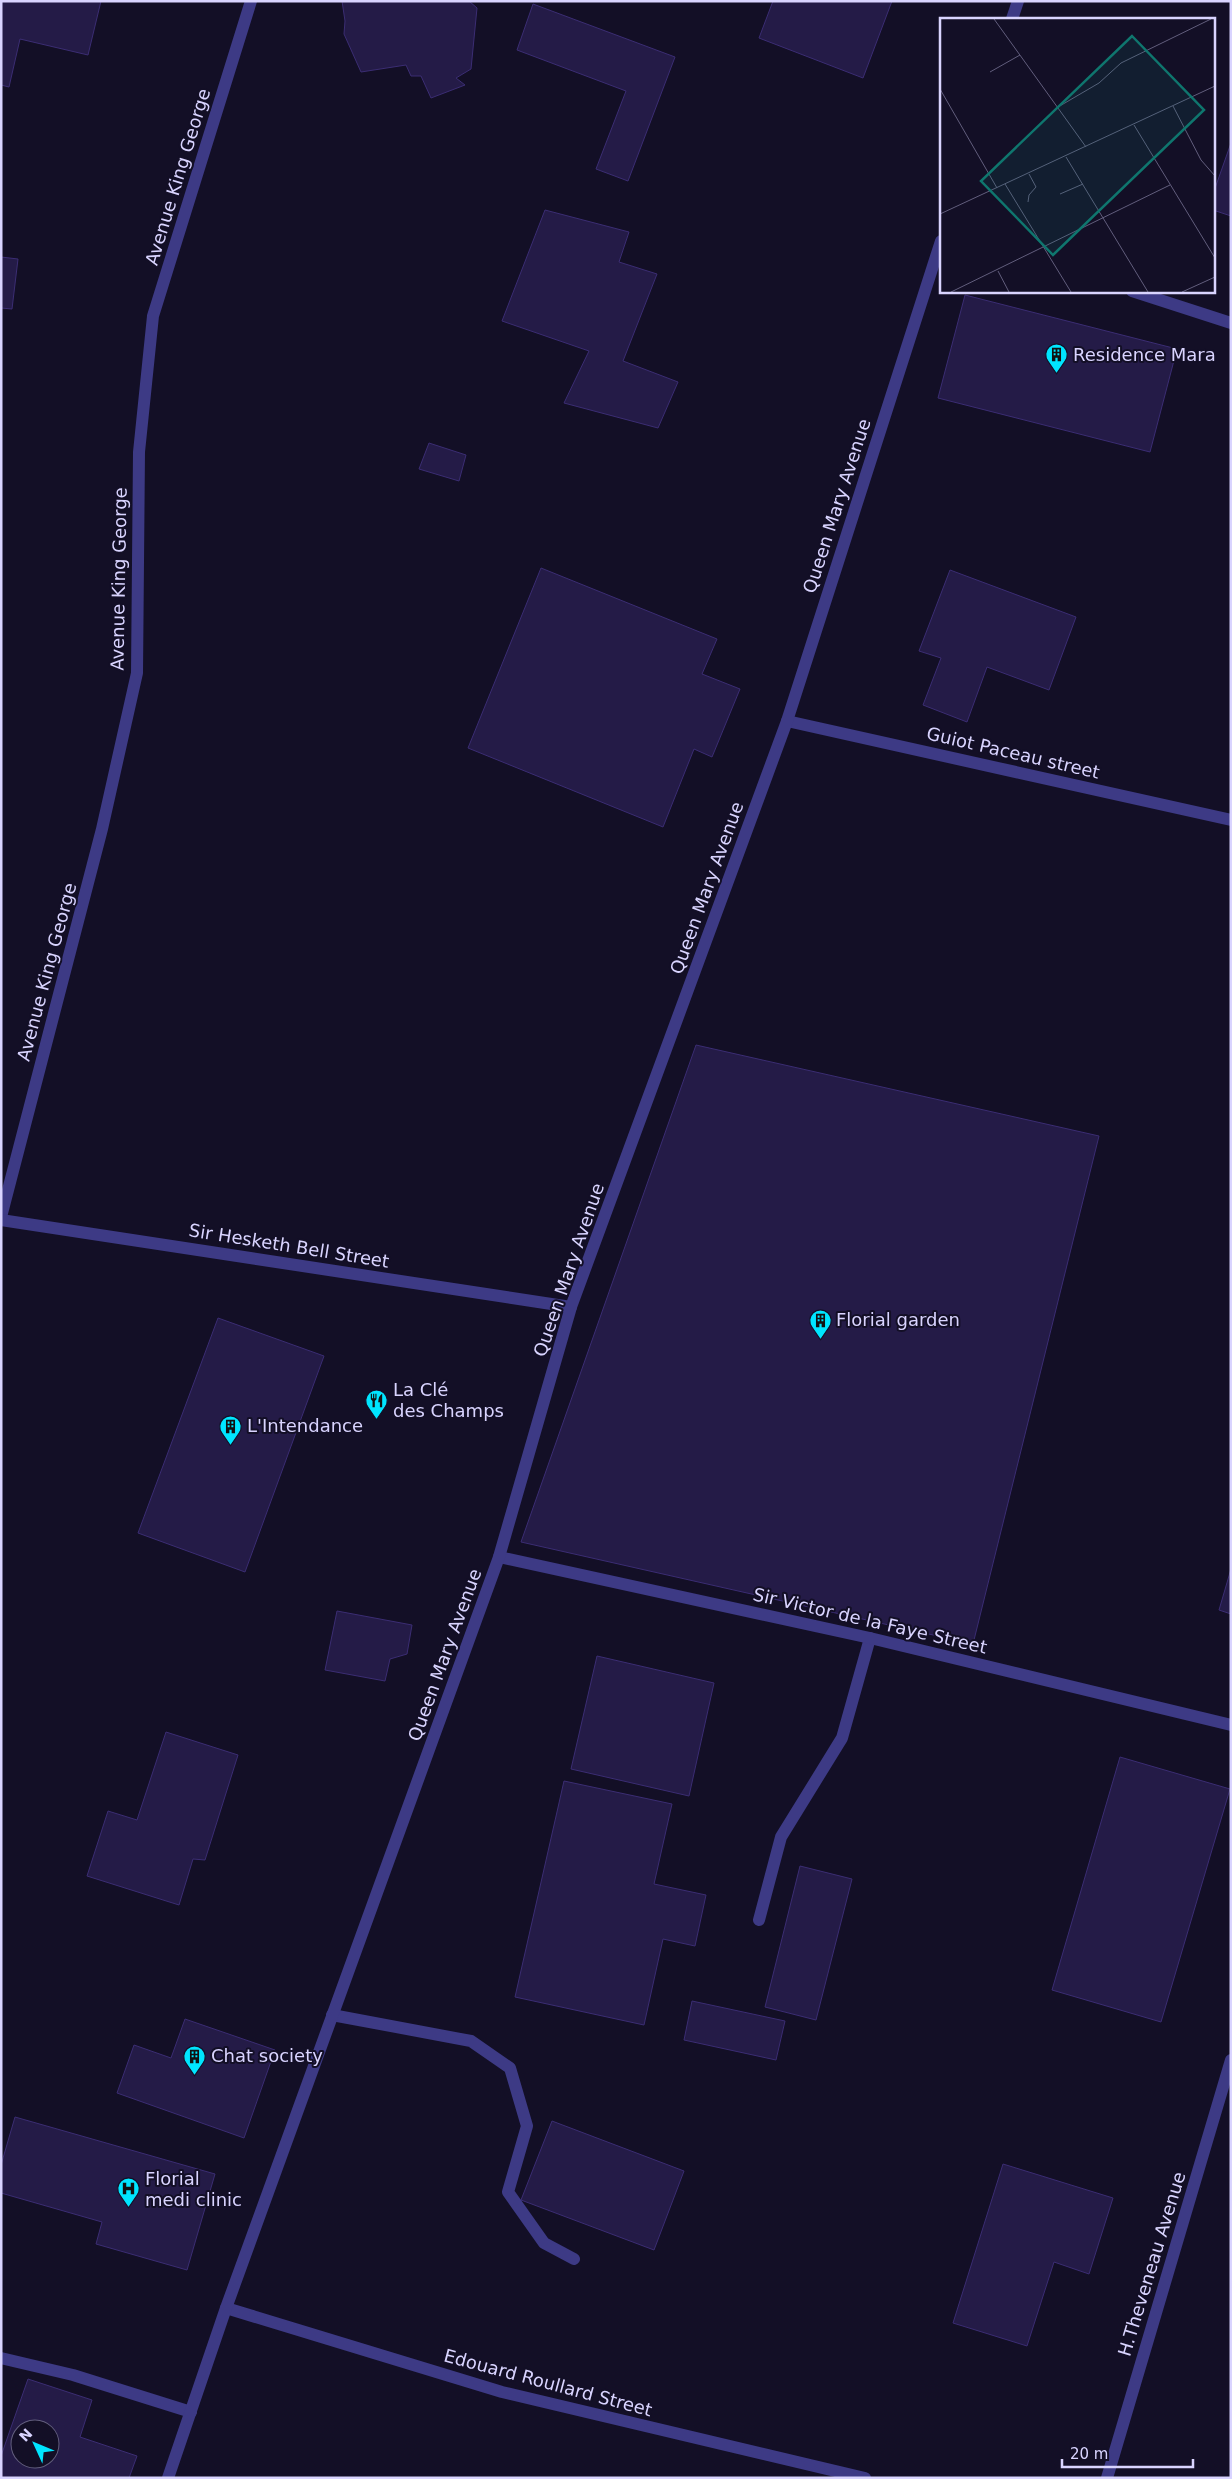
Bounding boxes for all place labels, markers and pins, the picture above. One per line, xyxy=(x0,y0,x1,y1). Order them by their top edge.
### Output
building icon: Residence Mara xyxy=(1045,343,1069,374)
place label: Residence Mara xyxy=(1073,344,1216,365)
building icon: Florial garden xyxy=(808,1308,832,1339)
place label: Florial garden xyxy=(836,1309,960,1330)
place label: La Clé des Champs xyxy=(393,1379,504,1421)
restaurant icon: La Clé des Champs xyxy=(365,1388,389,1419)
building icon: L'Intendance xyxy=(219,1414,243,1445)
place label: L'Intendance xyxy=(247,1415,363,1436)
building icon: Chat society xyxy=(183,2044,207,2075)
place label: Chat society xyxy=(211,2045,323,2066)
place label: Florial medi clinic xyxy=(145,2168,242,2210)
hospital icon: Florial medi clinic xyxy=(117,2177,141,2208)

